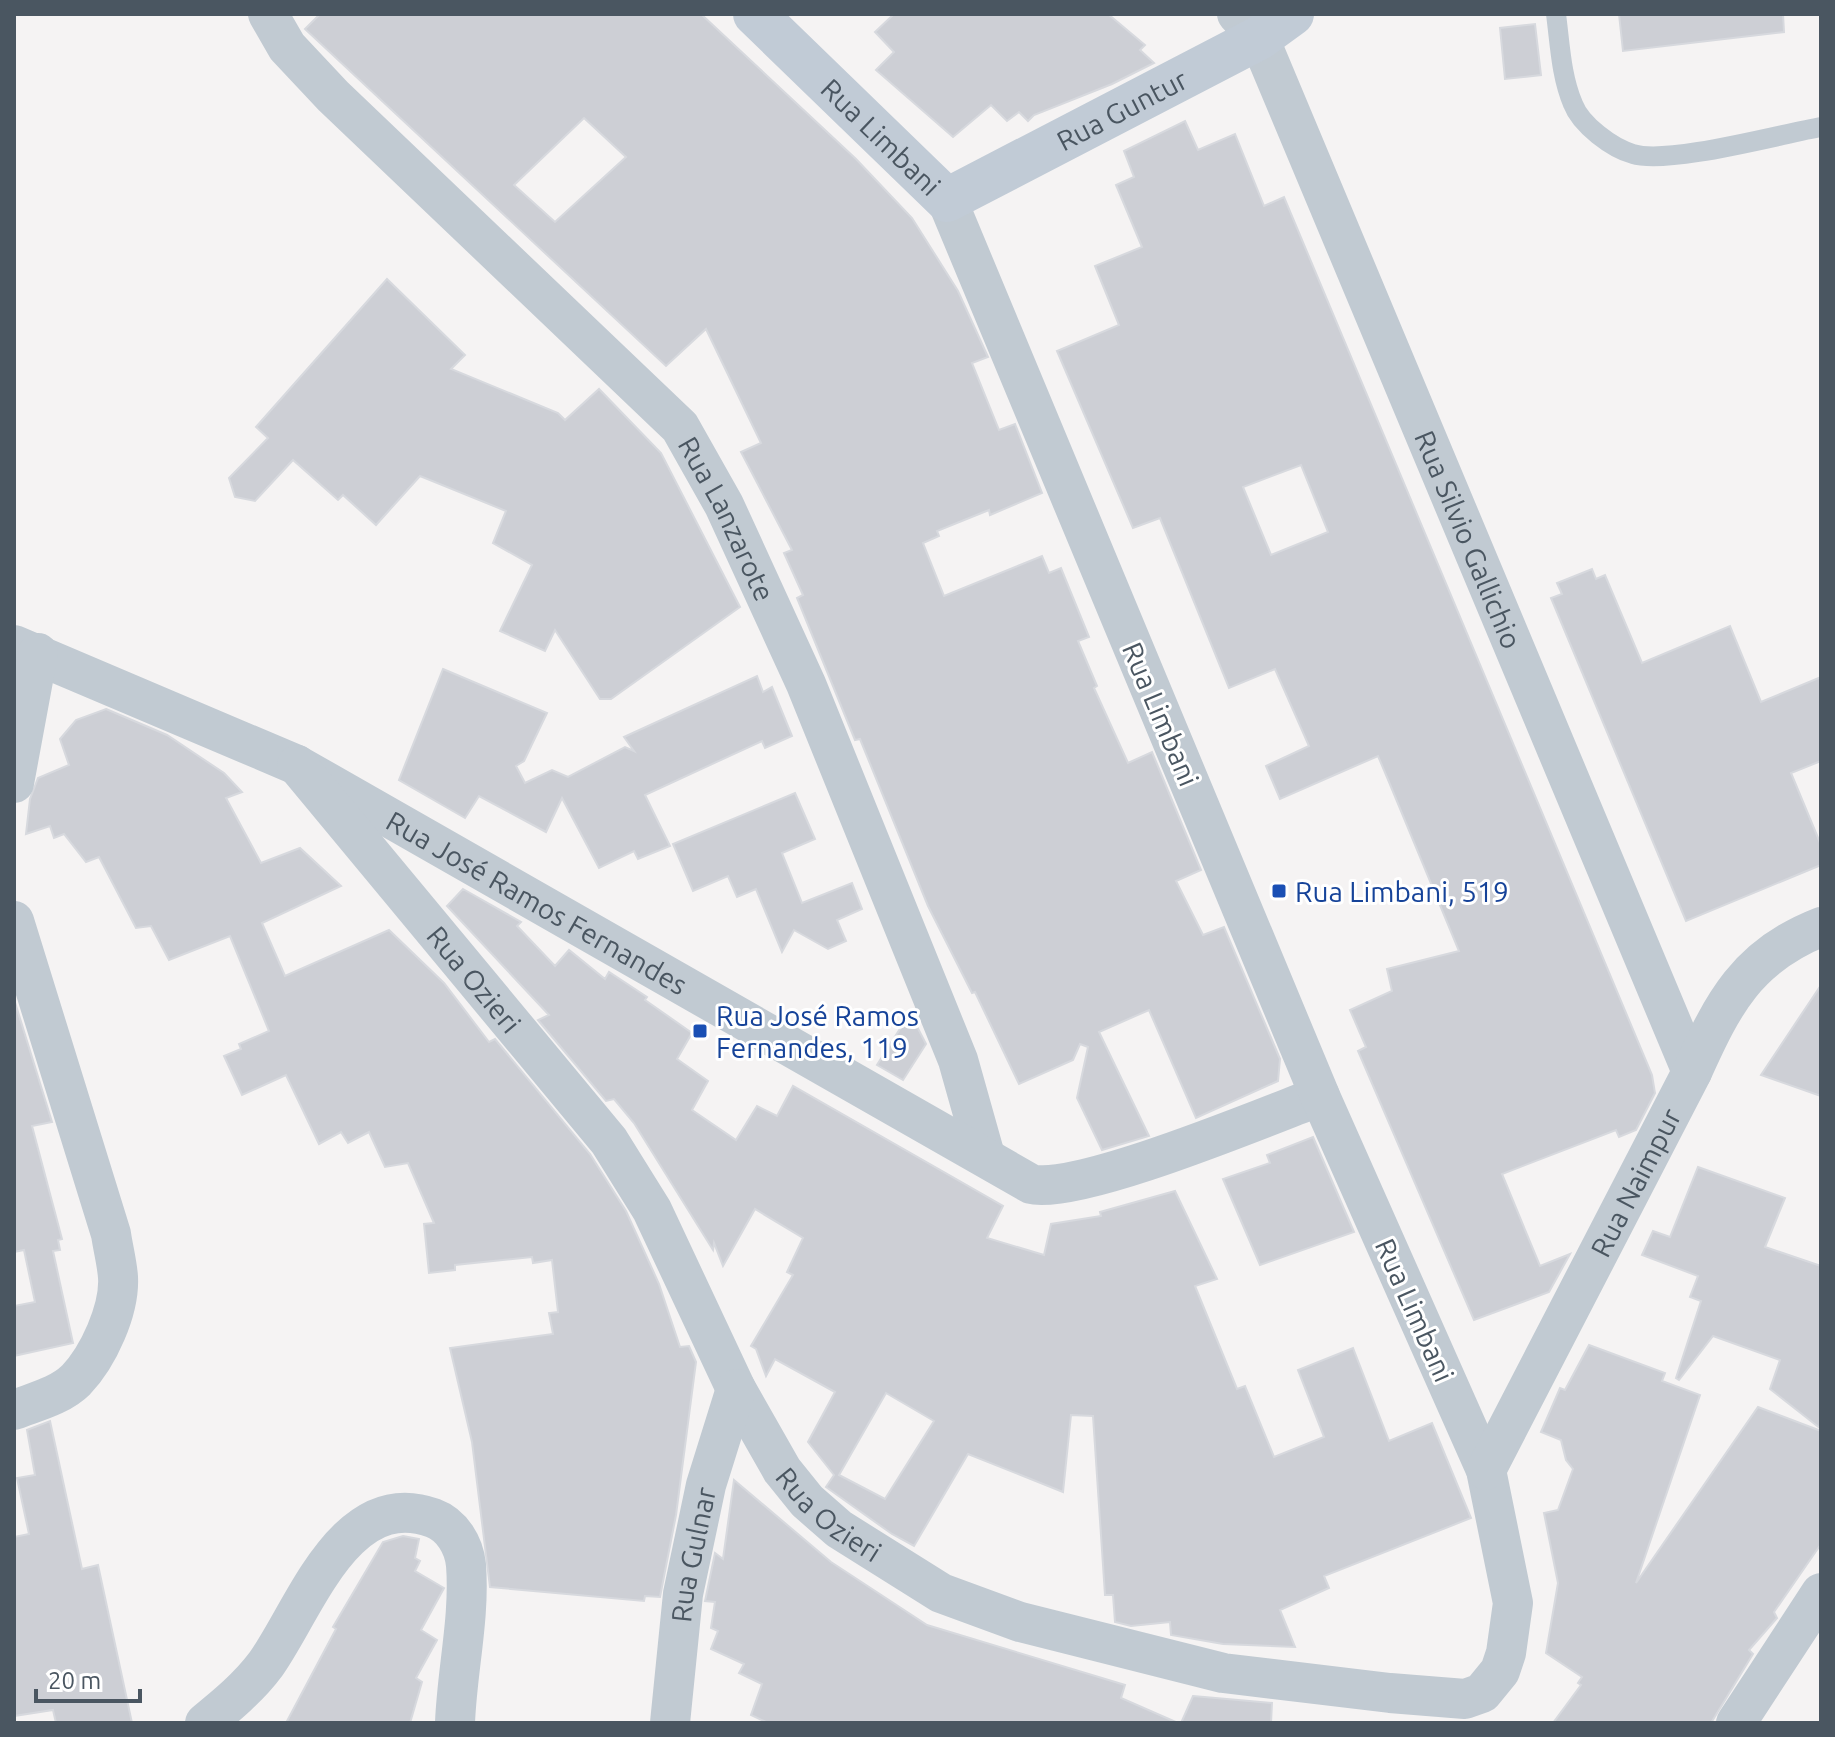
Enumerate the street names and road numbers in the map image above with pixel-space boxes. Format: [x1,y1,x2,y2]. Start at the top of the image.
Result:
street label: Rua Guntur [1051,63,1192,156]
street label: Rua Limbani [816,72,947,201]
street label: Rua Silvio Gallichio [1410,426,1528,653]
street label: Rua Lanzarote [673,431,781,605]
street label: Rua Limbani [1117,638,1205,790]
street label: Rua José Ramos Fernandes [382,804,693,1000]
street label: Rua Ozieri [422,920,528,1038]
street label: Rua Naimpur [1584,1103,1686,1262]
street label: Rua Limbani [1370,1234,1460,1386]
street label: Rua Ozieri [771,1461,887,1567]
street label: Rua Gulnar [665,1484,721,1624]

